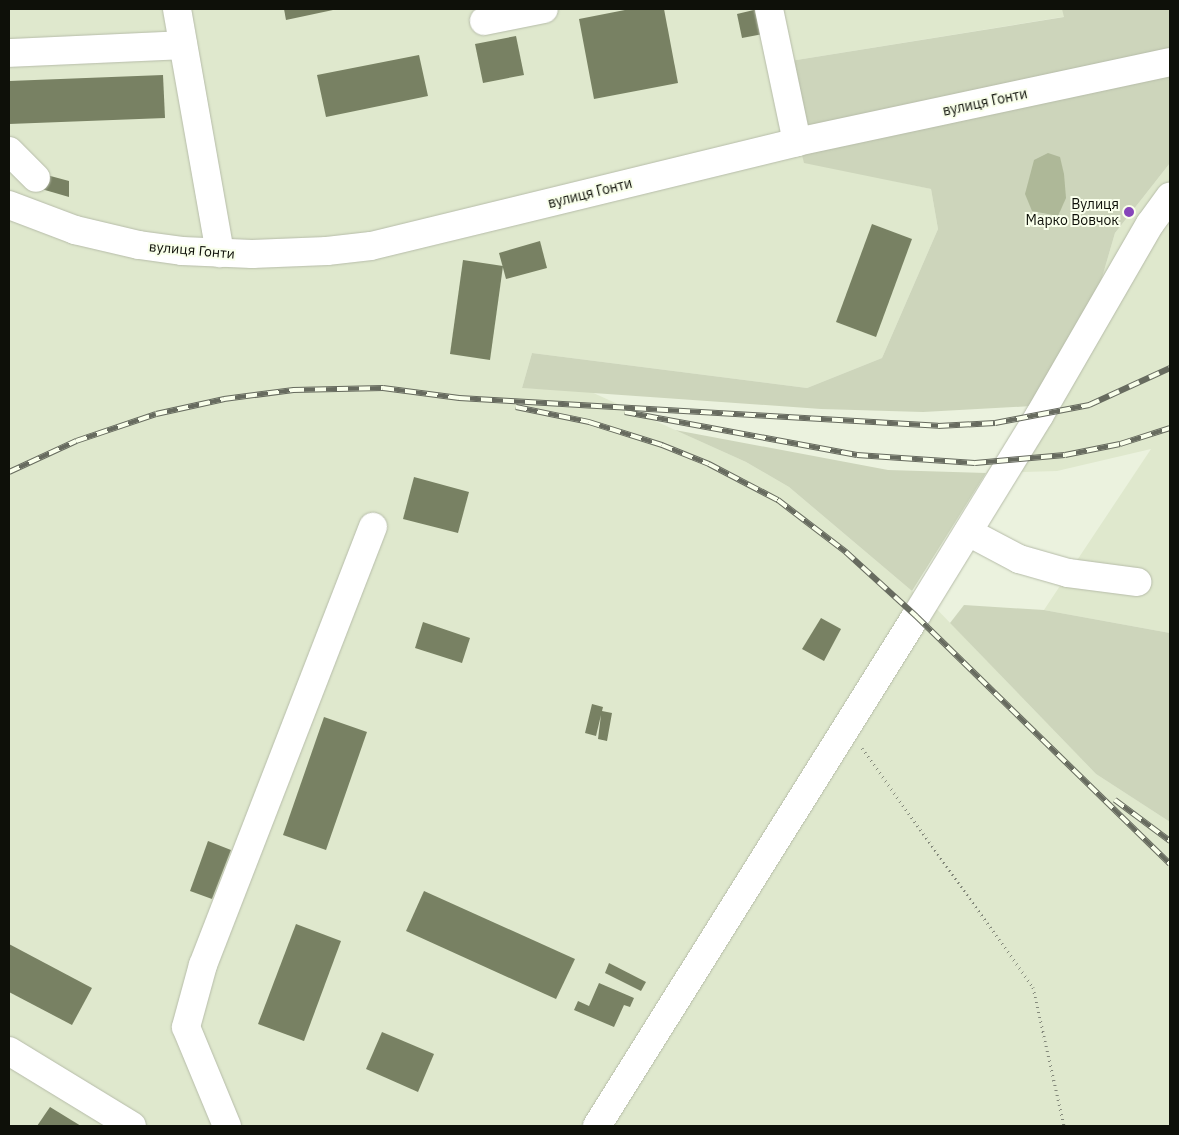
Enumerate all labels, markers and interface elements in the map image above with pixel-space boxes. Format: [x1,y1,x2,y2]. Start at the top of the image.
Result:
street label: вулиця Гонти [941,85,1029,119]
street label: вулиця Гонти [546,174,634,212]
place label: Вулиця Марко Вовчок [1026,196,1119,228]
marker: Вулиця Марко Вовчок [1123,206,1135,218]
street label: вулиця Гонти [148,238,236,262]

